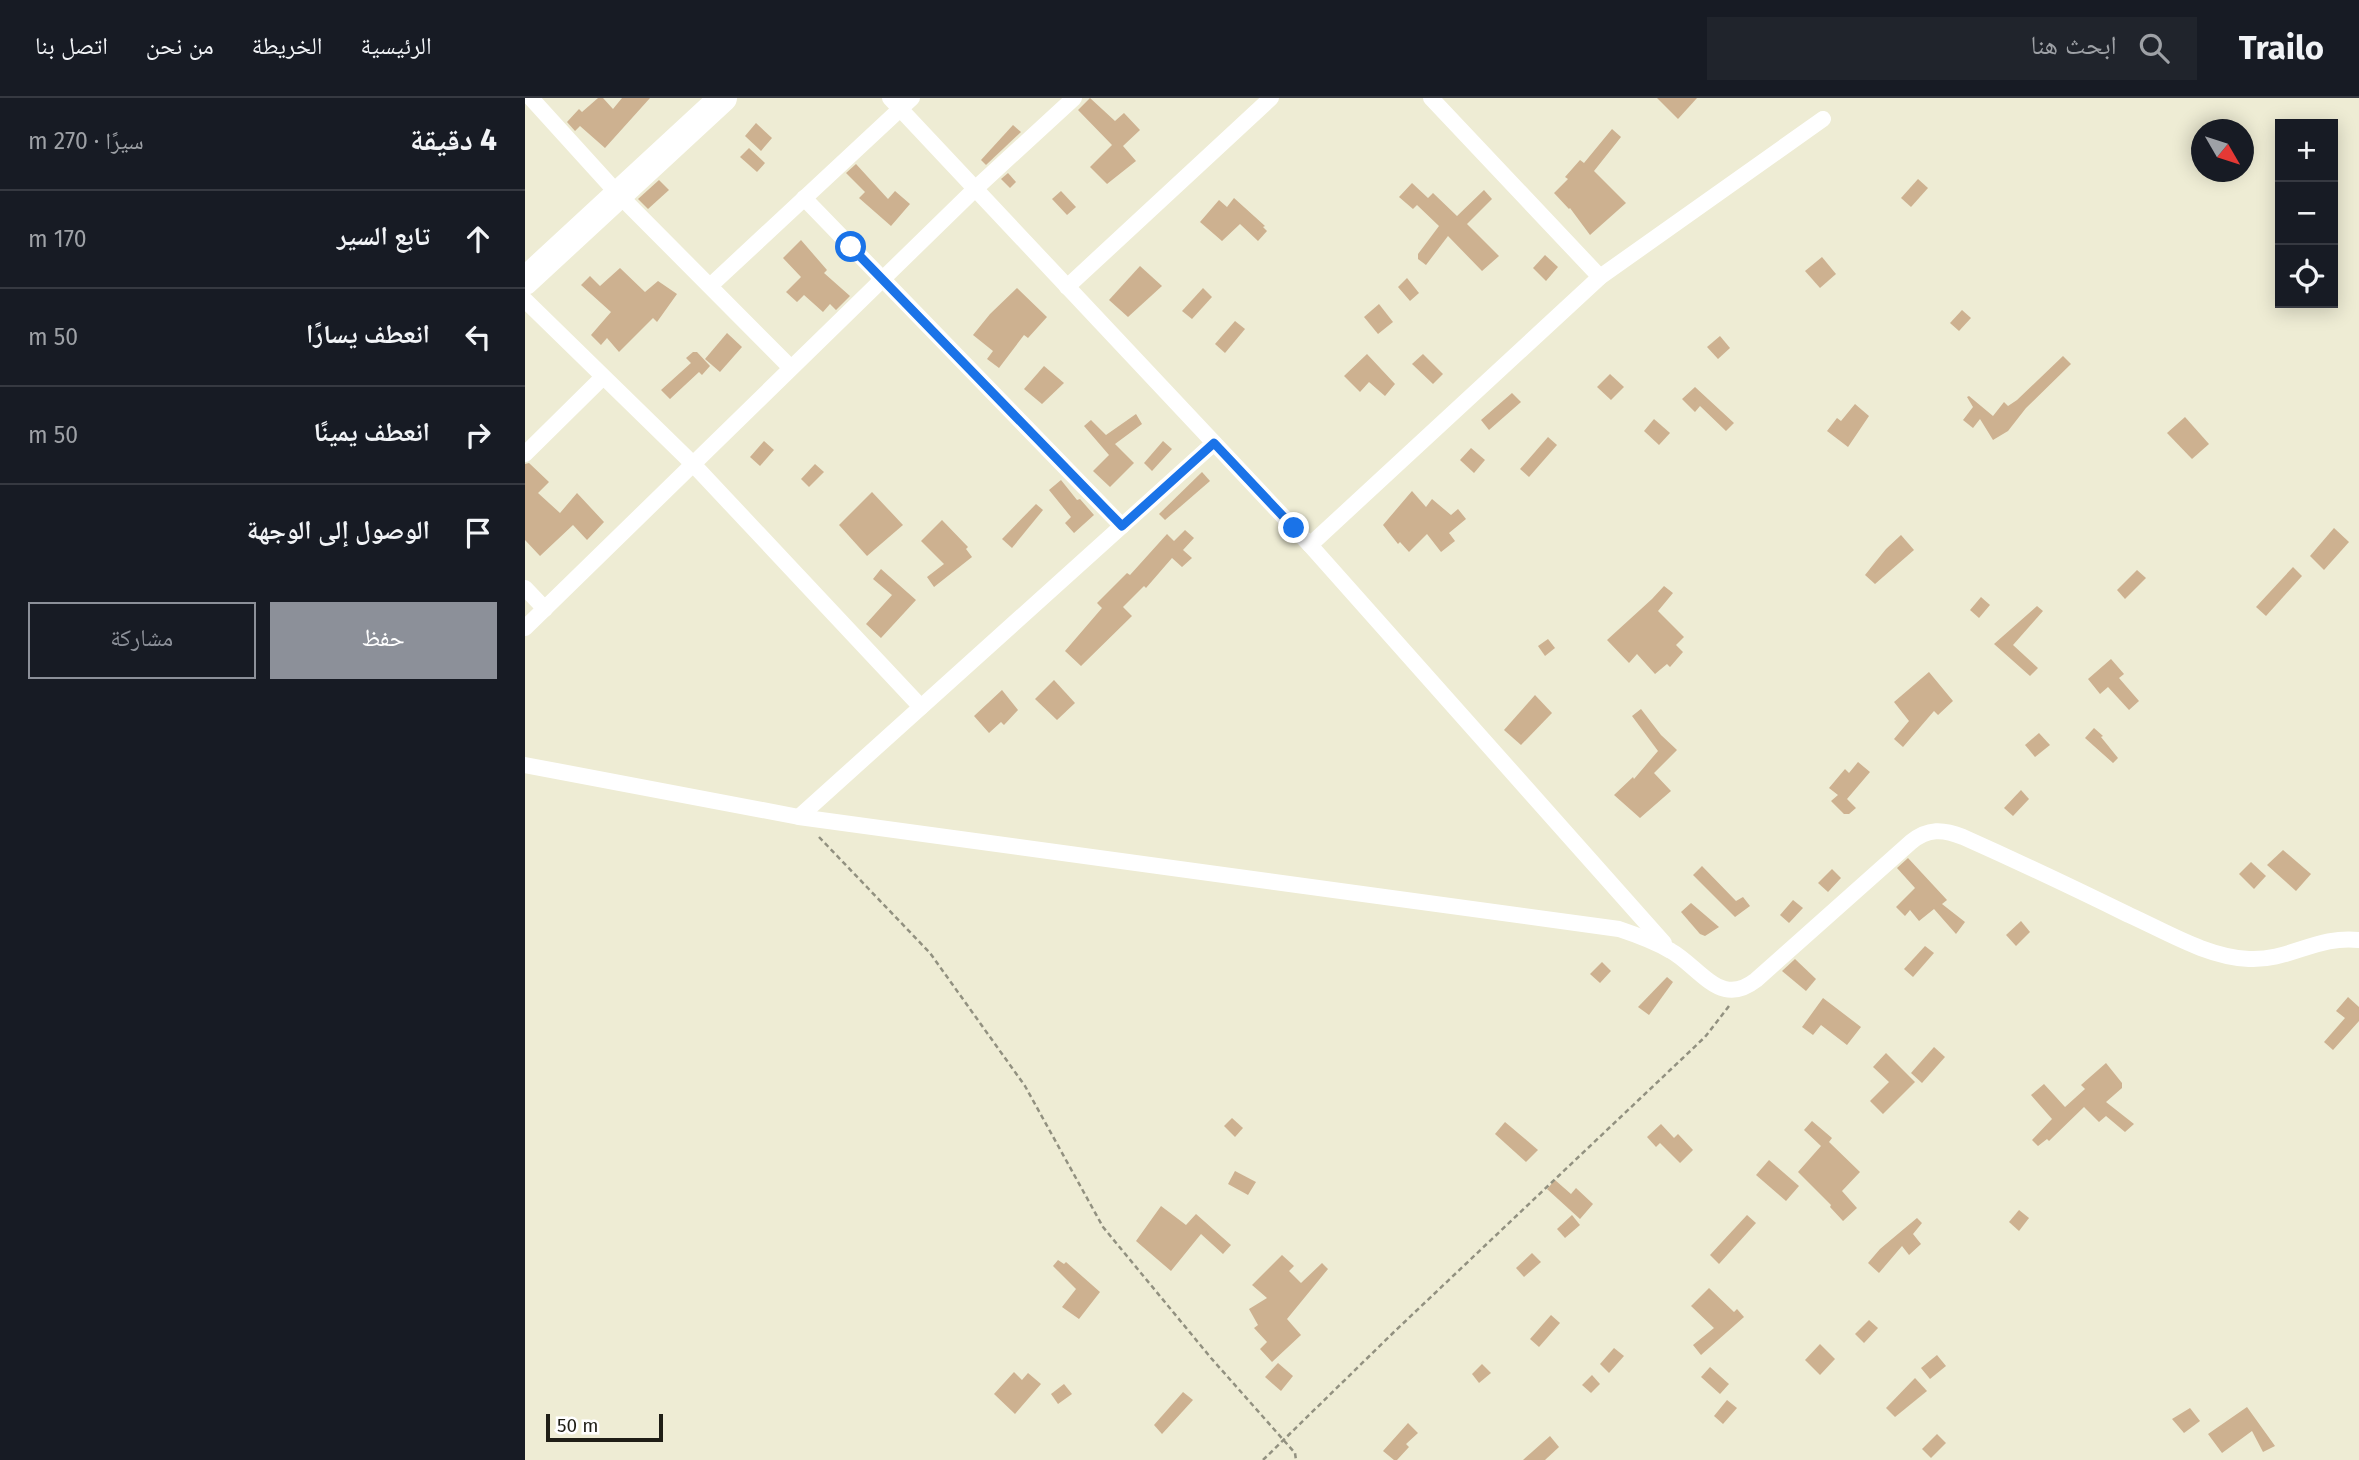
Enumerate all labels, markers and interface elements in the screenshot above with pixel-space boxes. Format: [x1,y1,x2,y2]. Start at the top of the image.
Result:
search box [1707,17,2197,80]
text: Trailo [2239,28,2324,68]
icon: search [2135,29,2173,67]
text: ابحث هنا [2031,30,2117,61]
text: اتصل بنا [35,32,108,60]
text: من نحن [146,32,214,60]
text: الخريطة [252,32,322,60]
text: الرئيسية [360,32,432,60]
north arrow [2191,119,2254,182]
map controls [2275,119,2338,308]
button: + [2275,119,2338,182]
text: 4 دقيقة [410,122,497,158]
text: سيرًا · 270 m [28,127,144,155]
button: − [2275,182,2338,245]
icon: ahead [459,220,497,258]
text: تابع السير [337,221,430,252]
text: 170 m [28,225,87,253]
route start [835,231,866,262]
button: locate [2275,245,2338,308]
icon: left [459,318,497,356]
text: انعطف يسارًا [306,319,430,350]
text: 50 m [28,323,78,351]
icon: right [459,416,497,454]
text: انعطف يمينًا [314,417,430,448]
text: 50 m [28,421,78,449]
route end [1278,512,1309,543]
icon: arrive [459,514,497,552]
text: الوصول إلى الوجهة [247,515,430,546]
button: مشاركة [28,602,256,679]
button: حفظ [270,602,497,679]
scale bar [546,1411,663,1443]
text: 50 m [557,1414,598,1437]

